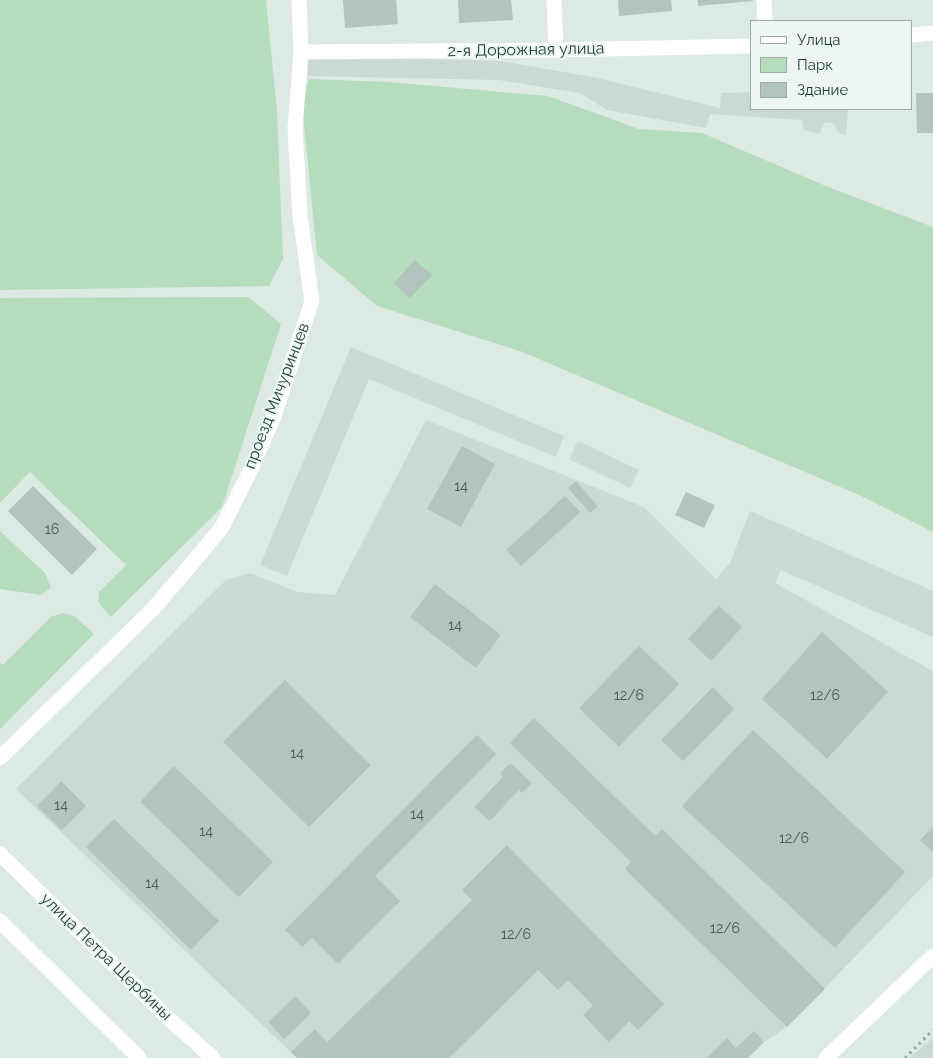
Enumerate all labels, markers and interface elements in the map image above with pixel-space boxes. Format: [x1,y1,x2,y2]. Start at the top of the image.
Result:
legend [750,20,913,110]
text: Улица [797,31,841,49]
street label: 2-я Дорожная улица [448,39,604,61]
text: Парк [797,56,833,74]
text: Здание [797,81,848,99]
street label: проезд Мичуринцев [240,320,314,472]
house number: 14 [454,479,468,495]
house number: 16 [45,522,59,538]
house number: 14 [448,618,462,634]
house number: 12/6 [614,688,644,704]
house number: 12/6 [810,688,840,704]
house number: 14 [290,746,304,762]
house number: 14 [54,798,68,814]
house number: 14 [410,807,424,823]
house number: 14 [199,824,213,840]
house number: 12/6 [779,831,809,847]
house number: 14 [145,876,159,892]
street label: улица Петра Щербины [36,889,176,1025]
house number: 12/6 [710,921,740,937]
house number: 12/6 [501,927,531,943]

